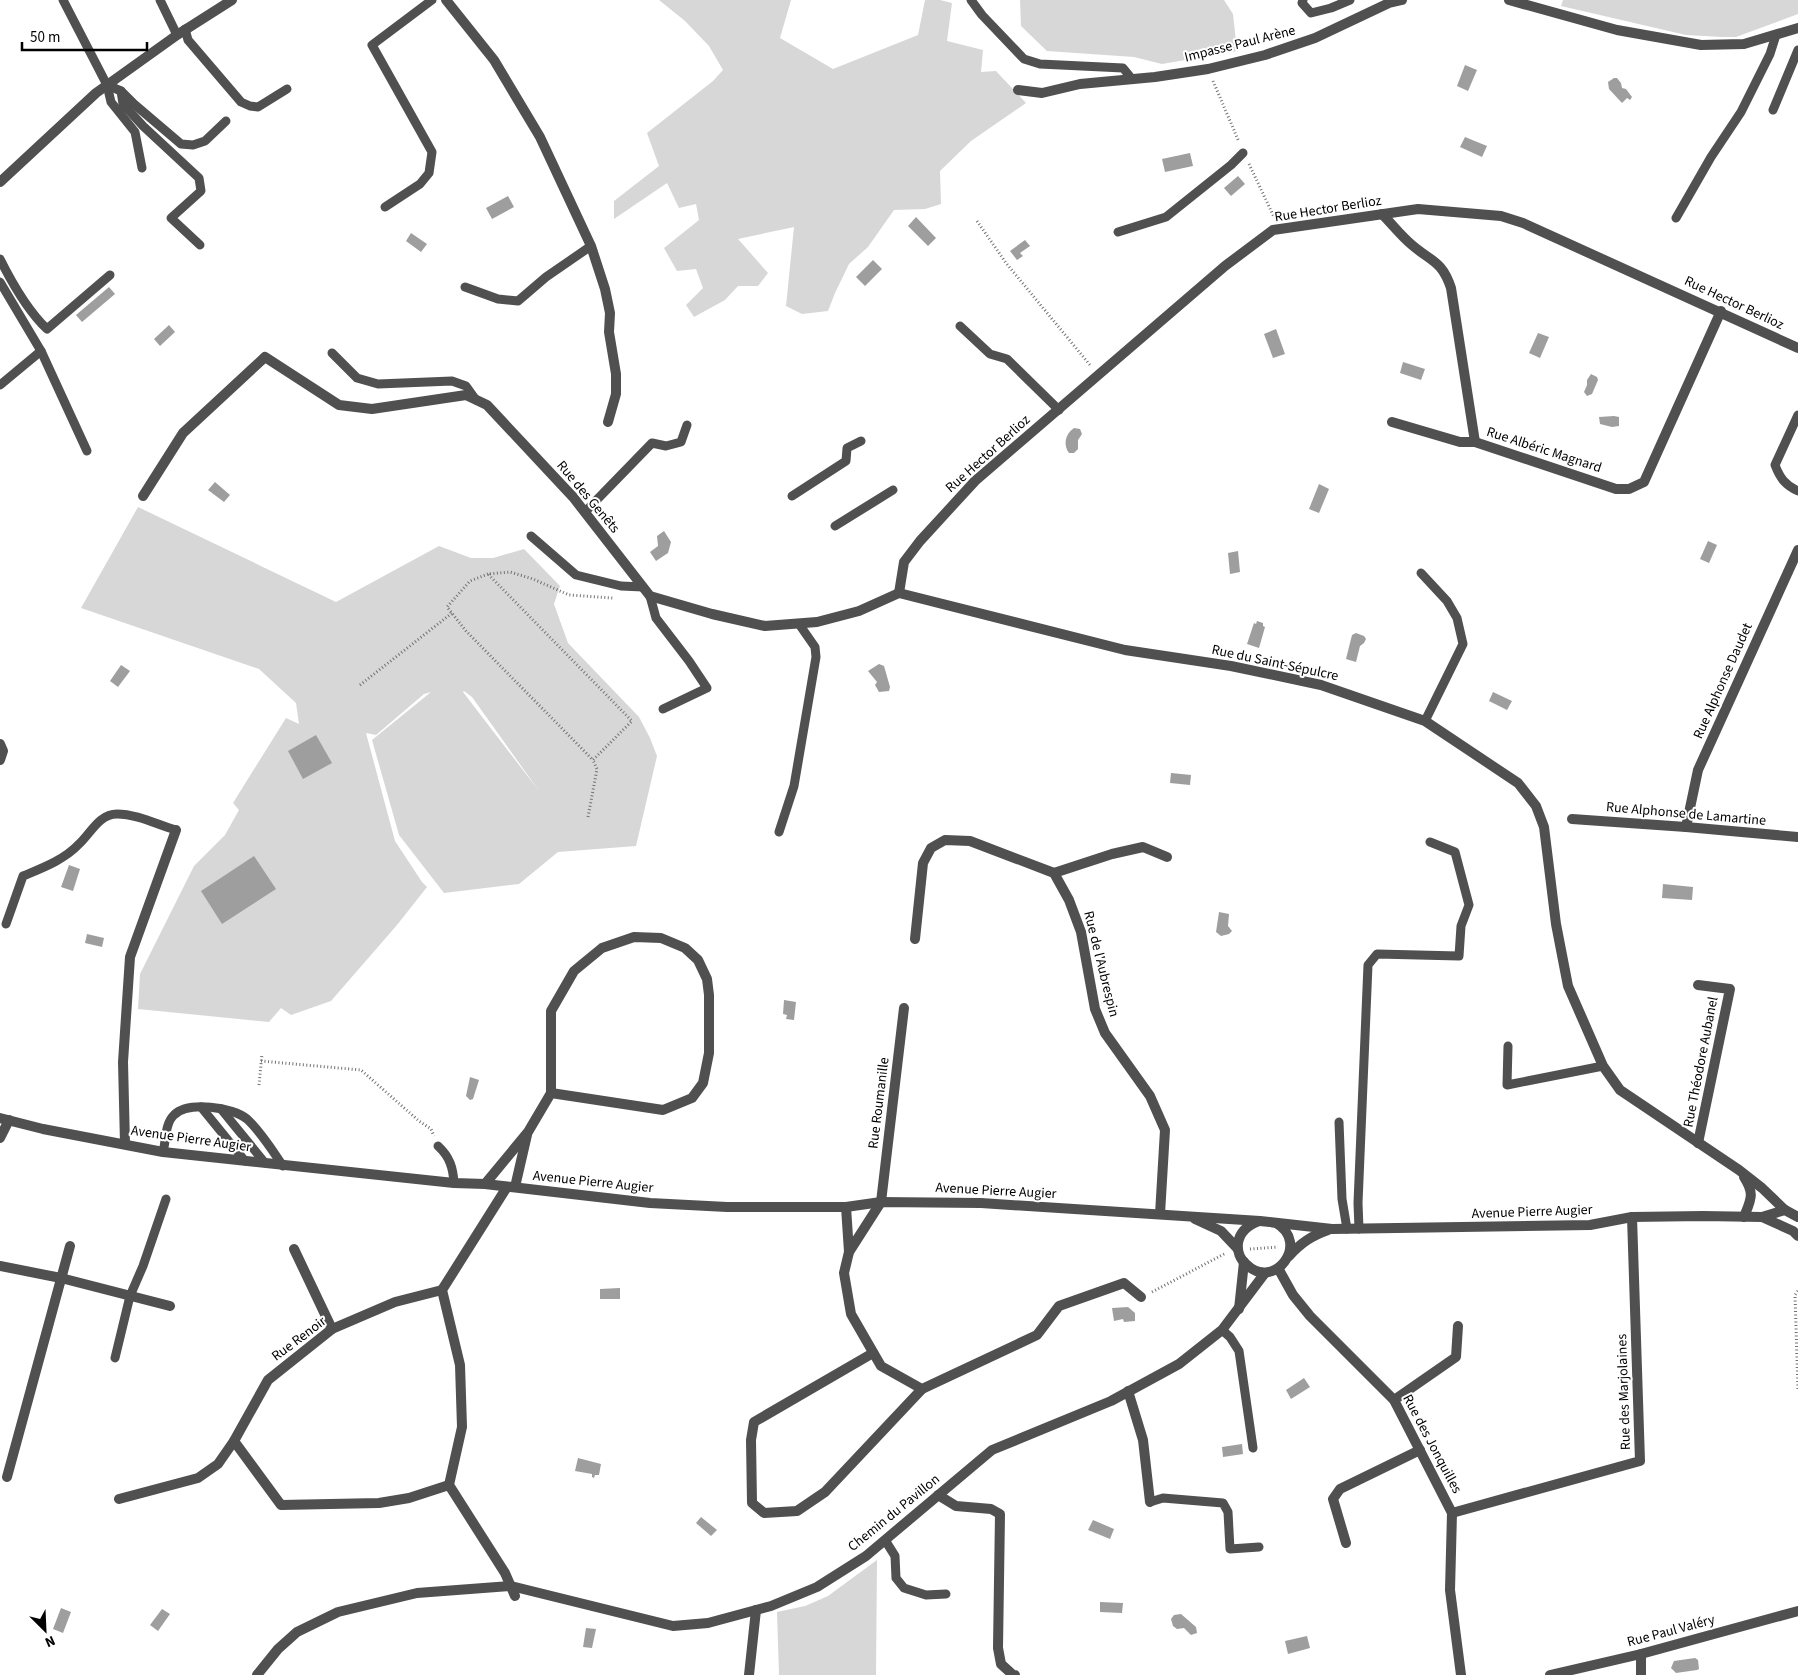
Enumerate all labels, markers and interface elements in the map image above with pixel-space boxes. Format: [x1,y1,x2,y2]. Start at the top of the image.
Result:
scale bar [22,20,148,52]
street label: Impasse Paul Arène [1182,21,1298,67]
text: 50 m [30,27,60,48]
street label: Rue Hector Berlioz [1273,191,1383,227]
street label: Rue Hector Berlioz [1681,271,1787,335]
street label: Rue Hector Berlioz [941,410,1035,498]
street label: Rue Albéric Magnard [1484,422,1604,478]
street label: Rue des Genêts [552,456,624,538]
street label: Rue Alphonse Daudet [1688,619,1758,742]
street label: Rue du Saint-Sépulcre [1210,640,1340,686]
street label: Rue Alphonse de Lamartine [1605,797,1767,831]
street label: Rue de l'Aubrespin [1078,909,1124,1019]
street label: Rue Théodore Aubanel [1679,995,1724,1129]
street label: Rue Roumanille [863,1056,895,1150]
street label: Avenue Pierre Augier [130,1121,252,1157]
street label: Avenue Pierre Augier [532,1166,654,1198]
street label: Avenue Pierre Augier [935,1178,1057,1204]
street label: Avenue Pierre Augier [1471,1200,1593,1224]
street label: Rue Renoir [268,1312,331,1366]
street label: Rue des Marjolaines [1612,1333,1636,1451]
street label: Rue des Jonquilles [1397,1391,1467,1497]
street label: Chemin du Pavillon [844,1470,944,1556]
north arrow [20,1605,70,1655]
street label: Rue Paul Valéry [1625,1610,1717,1652]
text: N [42,1630,58,1652]

